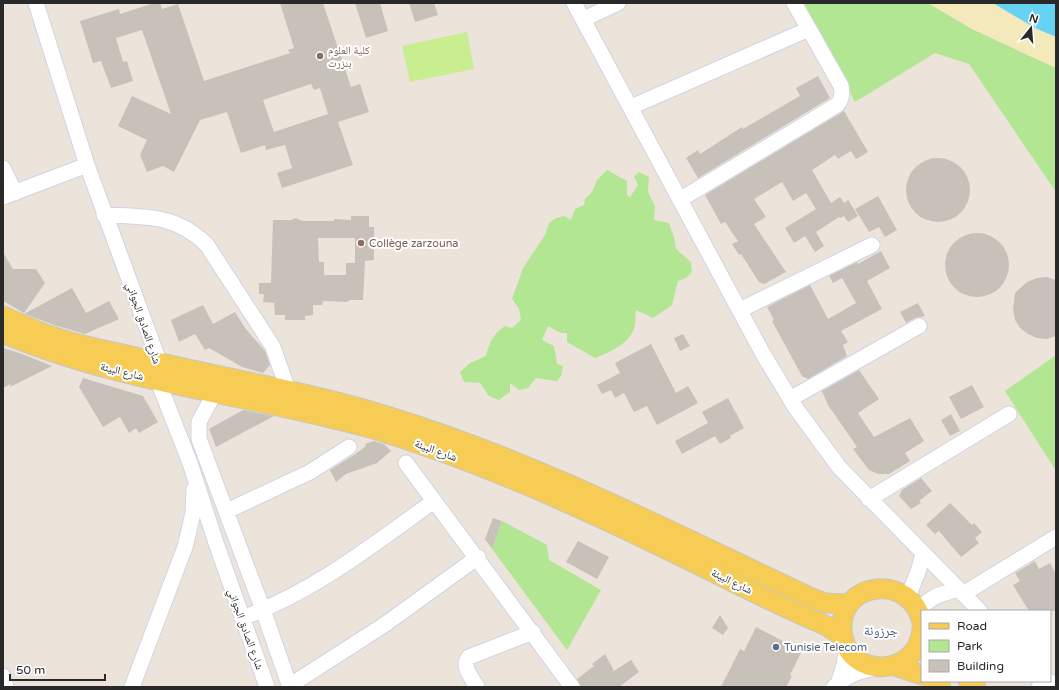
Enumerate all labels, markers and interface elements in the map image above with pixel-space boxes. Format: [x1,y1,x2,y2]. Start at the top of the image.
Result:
north arrow [1011,8,1051,48]
text: N [1028,11,1040,26]
place label: كلية العلوم بنزرت [328,44,370,70]
marker: كلية العلوم بنزرت [315,51,325,61]
place label: Collège zarzouna [369,237,459,250]
marker: Collège zarzouna [356,238,366,248]
street label: شارع الصادق الجواني [122,281,164,366]
street label: شارع البيئة [99,360,145,383]
street label: شارع البيئة [413,437,459,464]
street label: شارع البيئة [709,566,754,597]
street label: شارع الصادق الجواني [223,587,266,672]
legend [921,610,1051,682]
text: Road [957,619,987,633]
district label: جرزونة [864,623,898,639]
text: Park [957,639,983,653]
place label: Tunisie Telecom [784,641,867,654]
marker: Tunisie Telecom [771,642,781,652]
scale bar [10,656,105,682]
text: Building [957,659,1004,673]
text: 50 m [16,663,45,677]

